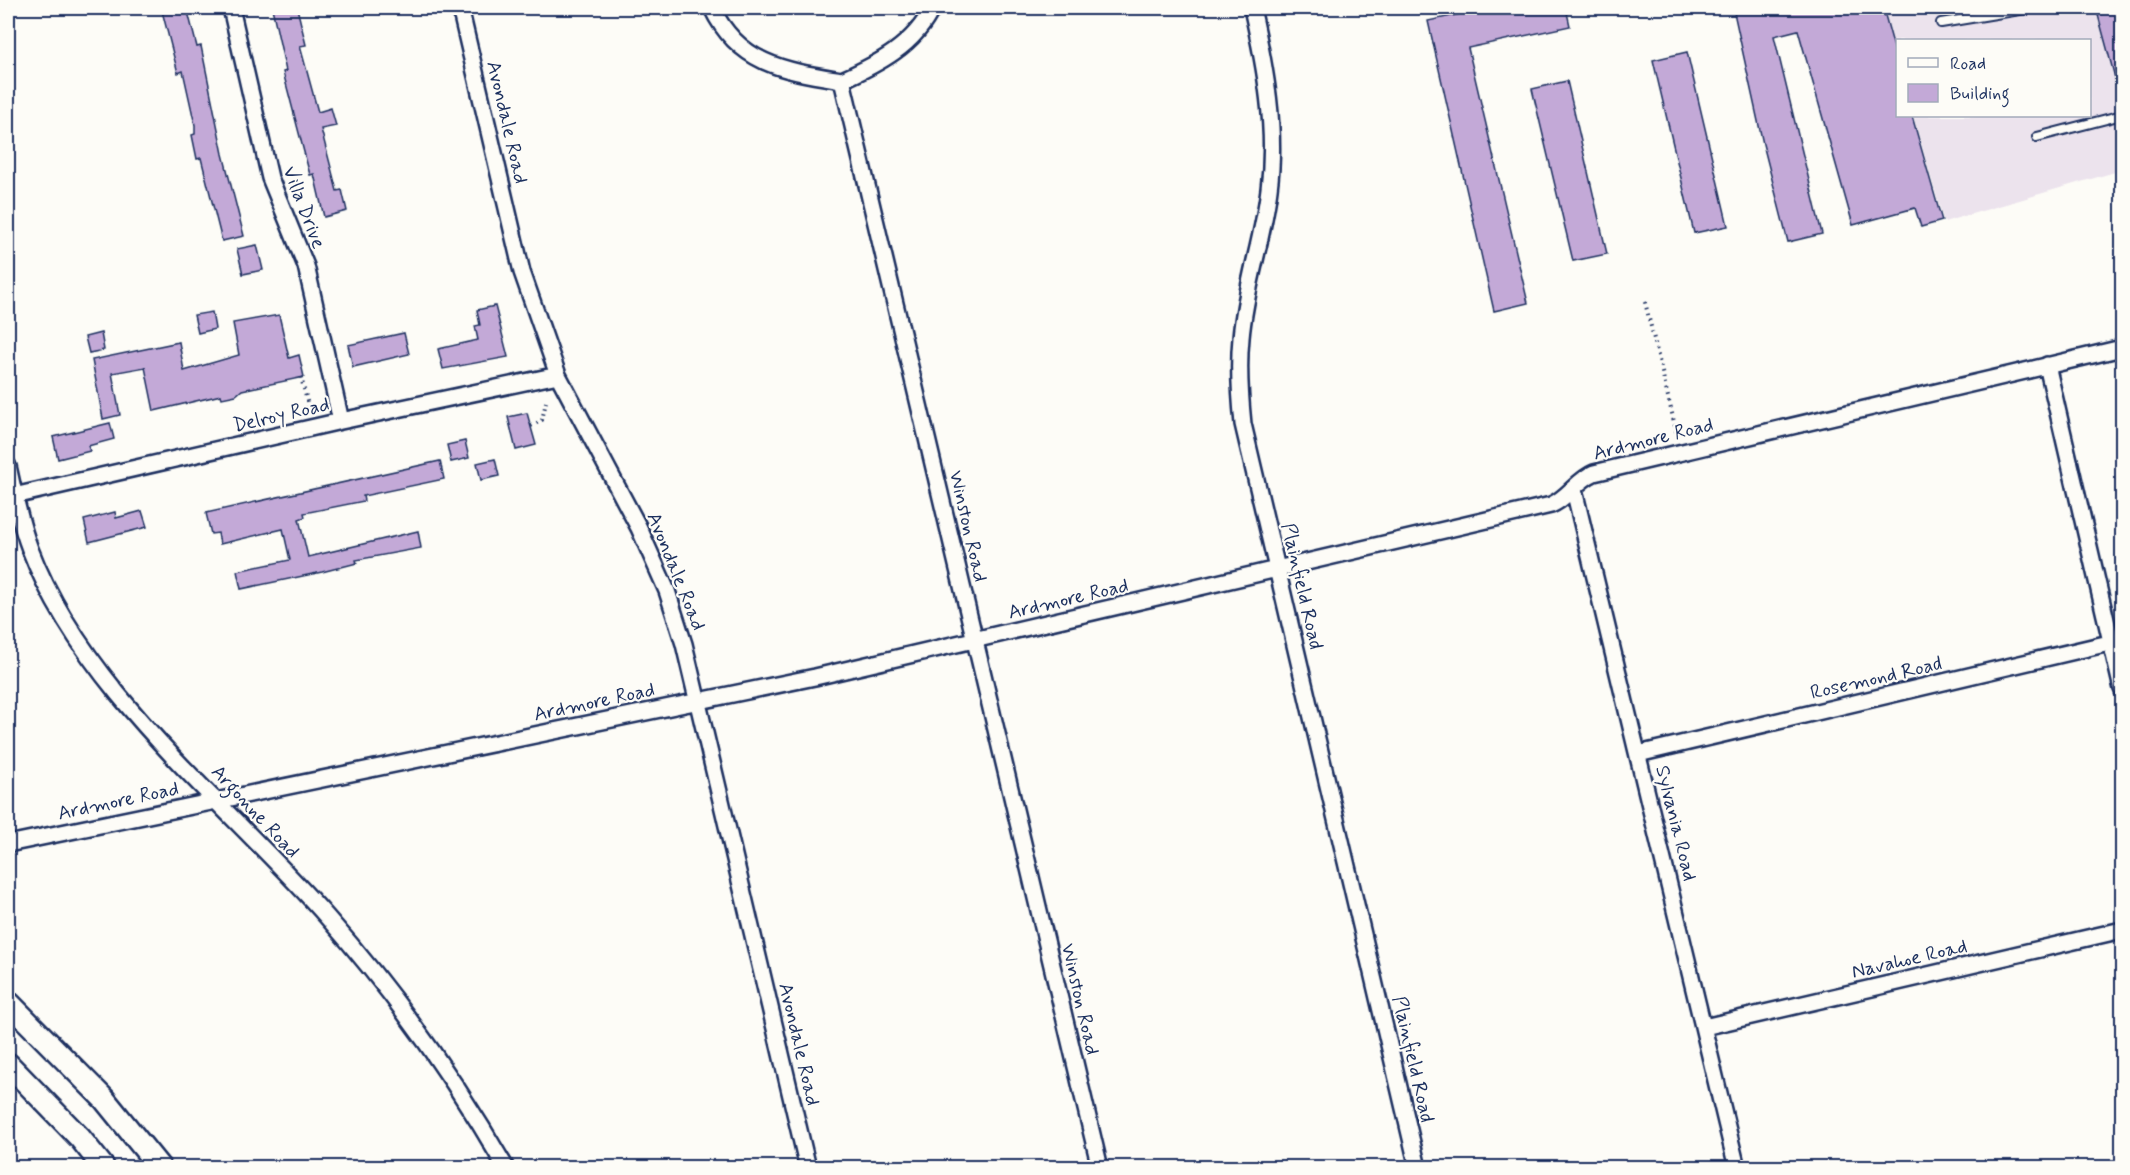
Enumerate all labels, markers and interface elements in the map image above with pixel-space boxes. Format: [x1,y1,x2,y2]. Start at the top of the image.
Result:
legend [1896,39,2091,117]
text: Road [1950,52,1986,76]
street label: Avondale Road [479,58,534,186]
text: Building [1950,82,2010,108]
street label: Villa Drive [276,162,332,253]
street label: Delroy Road [230,391,332,440]
street label: Ardmore Road [1590,411,1716,467]
street label: Winston Road [942,468,993,585]
street label: Avondale Road [640,508,712,635]
street label: Plainfield Road [1274,521,1329,652]
street label: Ardmore Road [1005,572,1131,626]
street label: Rosemond Road [1808,650,1945,707]
street label: Ardmore Road [531,676,657,728]
street label: Argonne Road [203,759,305,866]
street label: Sylvania Road [1648,763,1703,884]
street label: Ardmore Road [55,775,181,827]
street label: Navahoe Road [1849,933,1970,986]
street label: Winston Road [1054,941,1105,1058]
street label: Avondale Road [771,980,826,1108]
street label: Plainfield Road [1385,994,1440,1125]

